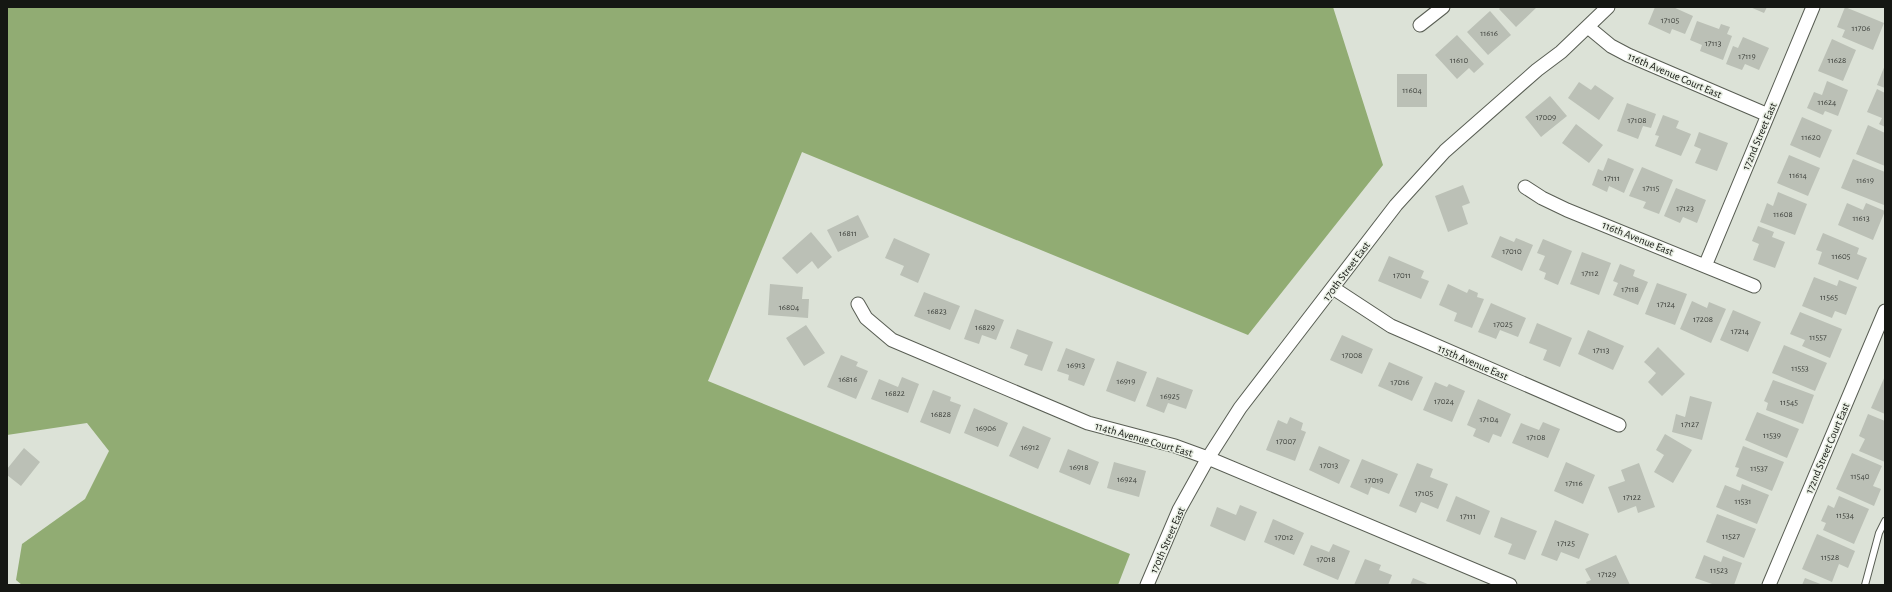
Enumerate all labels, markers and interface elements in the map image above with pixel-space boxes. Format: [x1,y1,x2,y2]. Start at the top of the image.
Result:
house number: 17105 [1661,16,1679,25]
house number: 11706 [1852,24,1870,33]
house number: 11616 [1480,29,1498,38]
house number: 17113 [1705,39,1722,48]
street label: 116th Avenue Court East [1626,51,1724,100]
house number: 17119 [1738,52,1756,61]
house number: 11610 [1450,56,1468,65]
house number: 11628 [1828,56,1846,65]
house number: 11604 [1402,86,1422,95]
house number: 11624 [1818,98,1837,107]
street label: 172nd Street East [1740,100,1779,171]
house number: 17009 [1536,113,1556,122]
house number: 17108 [1628,116,1646,125]
house number: 11620 [1801,133,1821,142]
house number: 11614 [1789,171,1808,180]
house number: 17111 [1604,174,1620,183]
house number: 11619 [1856,176,1874,185]
house number: 17115 [1643,184,1660,193]
house number: 17123 [1676,204,1694,213]
house number: 11608 [1773,210,1793,219]
house number: 11613 [1852,214,1870,223]
street label: 116th Avenue East [1601,219,1675,258]
house number: 16811 [839,229,857,238]
street label: 170th Street East [1321,239,1372,303]
house number: 17010 [1502,247,1522,256]
house number: 11605 [1832,252,1851,261]
house number: 17112 [1581,269,1599,278]
house number: 17011 [1393,271,1411,280]
house number: 17118 [1621,285,1639,294]
house number: 11565 [1820,293,1838,302]
house number: 17124 [1657,300,1676,309]
house number: 16804 [779,303,800,312]
house number: 16823 [927,307,947,316]
house number: 17208 [1693,315,1713,324]
house number: 17025 [1493,320,1513,329]
house number: 16829 [975,323,995,332]
house number: 17214 [1731,327,1750,336]
house number: 11557 [1809,333,1827,342]
street label: 115th Avenue East [1436,343,1510,382]
house number: 17113 [1593,346,1610,355]
house number: 17008 [1342,351,1362,360]
house number: 16913 [1067,361,1085,370]
house number: 11553 [1791,364,1809,373]
house number: 16816 [839,375,857,384]
house number: 16919 [1117,377,1135,386]
house number: 17016 [1391,378,1409,387]
house number: 16822 [885,389,905,398]
house number: 16925 [1160,392,1180,401]
house number: 17024 [1434,397,1455,406]
house number: 11545 [1780,398,1798,407]
street label: 172nd Street Court East [1803,401,1852,495]
house number: 16828 [931,410,951,419]
house number: 17104 [1479,415,1499,424]
street label: 114th Avenue Court East [1094,420,1194,459]
house number: 17127 [1681,420,1699,429]
house number: 16906 [976,424,996,433]
house number: 11539 [1763,431,1781,440]
house number: 17108 [1527,433,1545,442]
house number: 17007 [1276,437,1296,446]
house number: 16912 [1021,443,1039,452]
house number: 17013 [1320,461,1338,470]
house number: 16918 [1070,463,1088,472]
house number: 11537 [1750,464,1768,473]
house number: 11540 [1850,472,1870,481]
house number: 16924 [1117,475,1138,484]
house number: 17019 [1365,476,1383,485]
house number: 17116 [1565,479,1583,488]
house number: 17105 [1415,489,1433,498]
house number: 17122 [1623,493,1641,502]
house number: 11531 [1735,497,1751,506]
street label: 170th Street East [1148,505,1187,575]
house number: 11534 [1836,511,1855,520]
house number: 17111 [1460,512,1476,521]
house number: 11527 [1722,532,1740,541]
house number: 17012 [1275,533,1293,542]
house number: 17125 [1557,539,1575,548]
house number: 11528 [1821,553,1839,562]
house number: 17018 [1317,555,1335,564]
house number: 11523 [1710,566,1728,575]
house number: 17129 [1598,570,1616,579]

